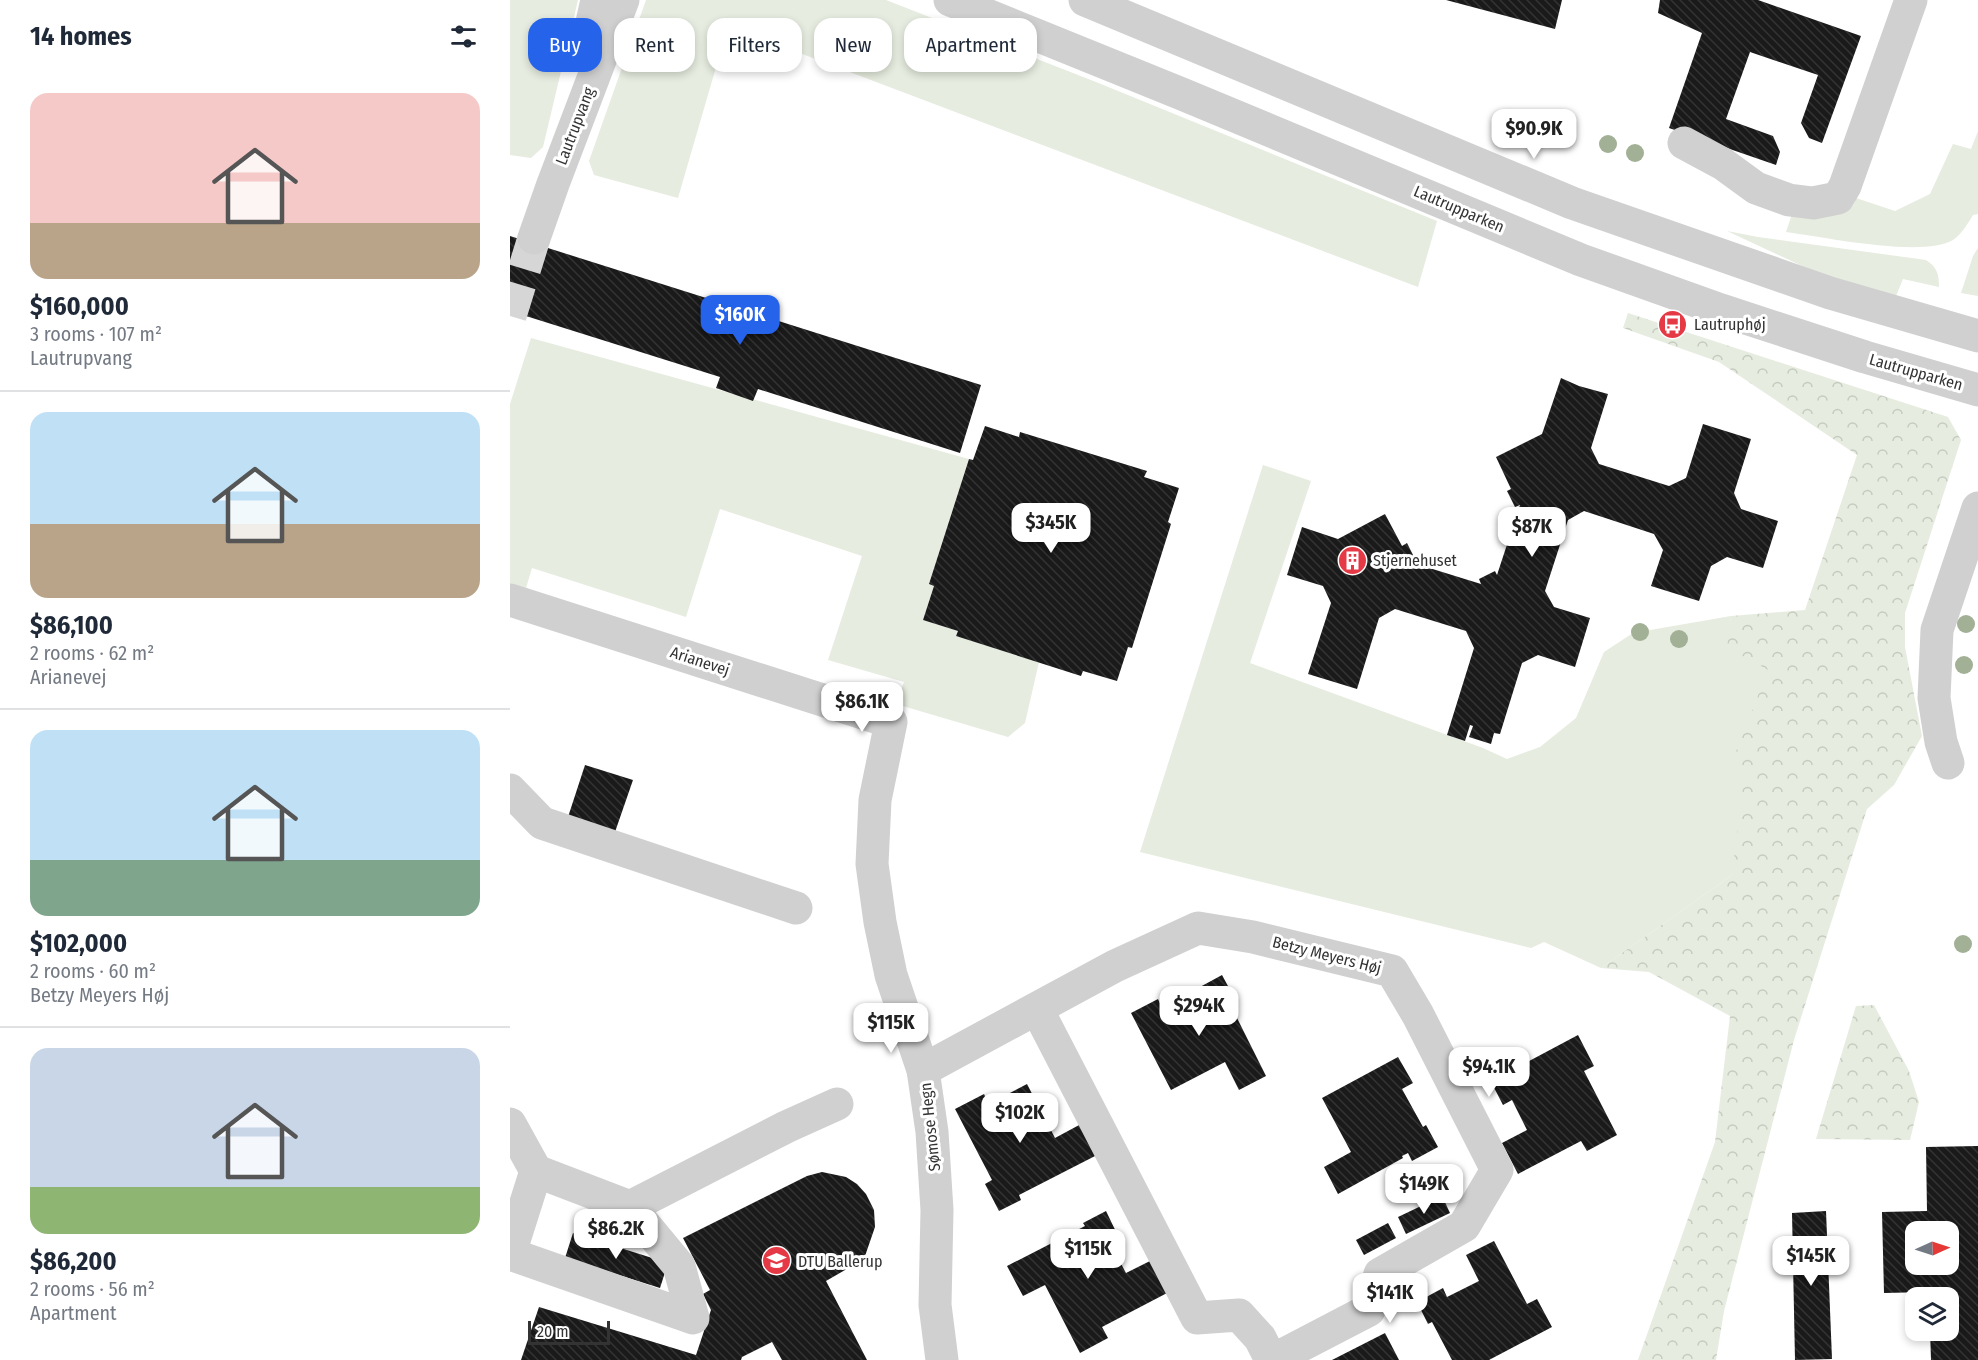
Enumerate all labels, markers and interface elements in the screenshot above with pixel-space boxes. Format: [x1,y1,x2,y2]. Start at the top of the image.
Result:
chip: Buy [528,18,602,72]
chip: Rent [614,18,695,72]
chip: Filters [707,18,802,72]
chip: New [814,18,892,72]
chip: Apartment [904,18,1037,72]
icon: filters [447,20,480,53]
text: 14 homes [30,21,132,52]
street label: Lautrupvang [552,84,599,167]
pin: $90.9K [1485,109,1583,160]
text: $90.9K [1506,116,1563,140]
icon: home [201,132,309,240]
street label: Lautrupparken [1411,181,1507,237]
text: $160,000 [30,291,129,322]
pin: $160K [698,295,782,346]
text: $160K [715,302,765,326]
bus stop icon: Lautruphøj [1657,308,1689,340]
place label: Lautruphøj [1694,315,1766,334]
text: 3 rooms · 107 m² [30,322,162,346]
text: Lautrupvang [30,346,132,370]
street label: Lautrupparken [1867,350,1965,394]
icon: home [201,451,309,559]
pin: $345K [1009,503,1093,554]
pin: $87K [1496,507,1568,558]
text: $345K [1026,510,1076,534]
text: $87K [1512,514,1552,538]
building icon: Stjernehuset [1336,544,1368,576]
place label: Stjernehuset [1373,551,1458,570]
text: $86,100 [30,610,113,641]
text: 2 rooms · 62 m² [30,641,154,665]
street label: Arianevej [668,643,732,679]
text: Arianevej [30,665,106,689]
pin: $86.1K [813,682,911,733]
text: $86.1K [835,689,889,713]
icon: home [201,769,309,877]
text: $102,000 [30,928,127,959]
street label: Betzy Meyers Høj [1271,932,1383,978]
text: 2 rooms · 60 m² [30,959,156,983]
text: Betzy Meyers Høj [30,983,169,1007]
pin: $294K [1157,986,1241,1037]
text: $294K [1174,993,1225,1017]
pin: $115K [849,1003,933,1054]
text: $115K [867,1010,915,1034]
pin: $94.1K [1440,1047,1538,1098]
text: $94.1K [1463,1054,1515,1078]
street label: Sømose Hegn [916,1082,944,1172]
icon: home [201,1087,309,1195]
pin: $102K [978,1093,1062,1144]
text: $102K [995,1100,1045,1124]
pin: $149K [1382,1164,1466,1215]
text: $149K [1399,1171,1449,1195]
pin: $86.2K [567,1209,665,1260]
text: $86.2K [588,1216,644,1240]
north arrow [1905,1221,1959,1275]
map controls [1905,1221,1959,1341]
pin: $115K [1046,1229,1130,1280]
text: $115K [1064,1236,1112,1260]
pin: $145K [1769,1236,1853,1287]
text: $145K [1786,1243,1836,1267]
school or university icon: DTU Ballerup [761,1245,793,1277]
text: $86,200 [30,1246,117,1277]
place label: DTU Ballerup [798,1252,882,1271]
pin: $141K [1348,1273,1432,1324]
text: 2 rooms · 56 m² [30,1277,155,1301]
text: $141K [1367,1280,1413,1304]
button: layers [1905,1287,1959,1341]
text: Apartment [30,1301,117,1325]
scale bar [528,1318,610,1346]
text: 20 m [537,1322,568,1341]

